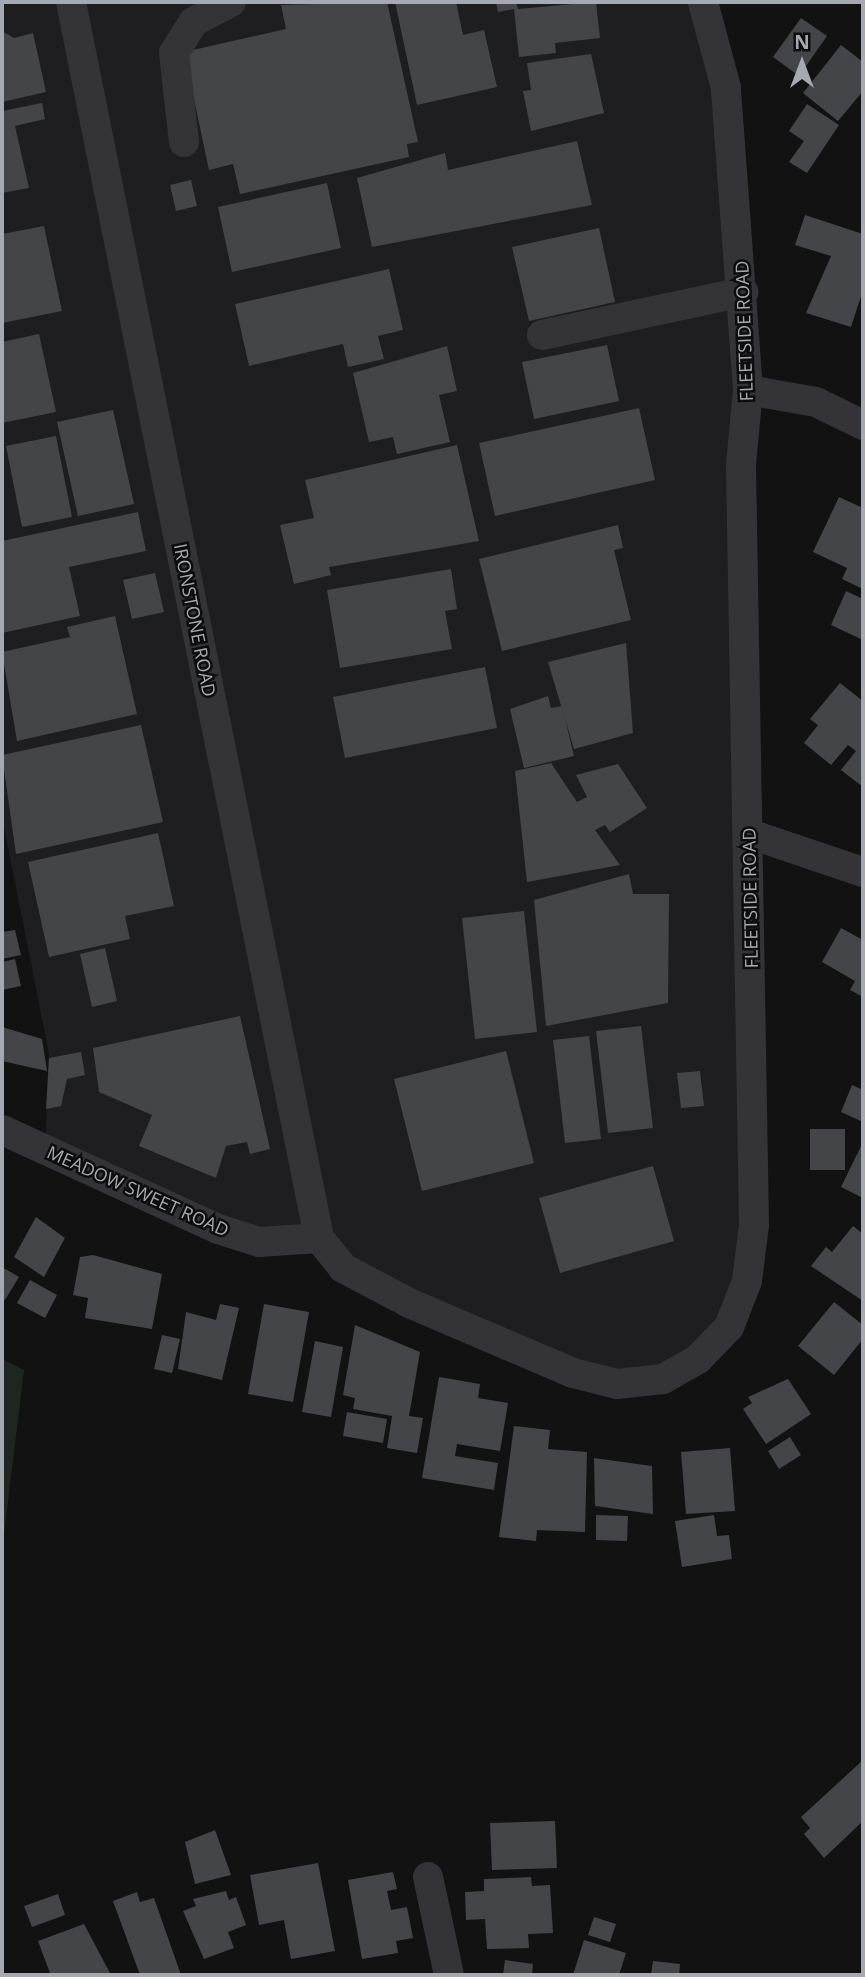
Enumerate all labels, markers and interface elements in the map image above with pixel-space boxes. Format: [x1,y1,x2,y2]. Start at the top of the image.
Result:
north arrow [767,28,837,98]
text: N [794,29,810,55]
street label: FLEETSIDE ROAD [731,260,757,402]
street label: IRONSTONE ROAD [170,542,220,698]
street label: FLEETSIDE ROAD [738,827,762,969]
street label: MEADOW SWEET ROAD [44,1141,232,1241]

